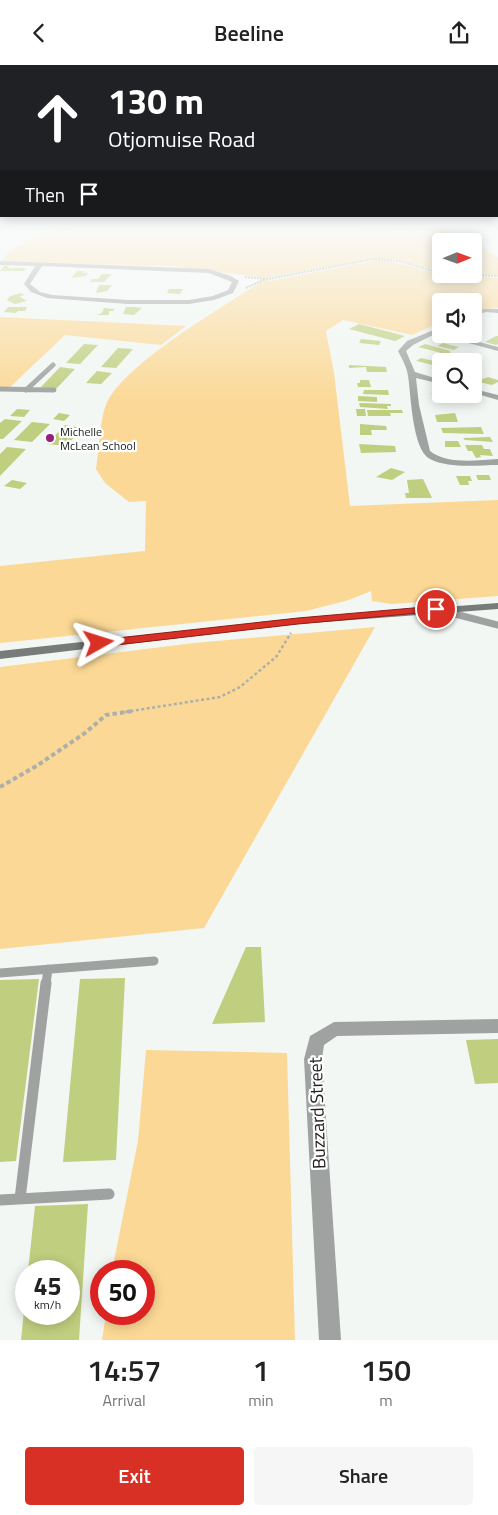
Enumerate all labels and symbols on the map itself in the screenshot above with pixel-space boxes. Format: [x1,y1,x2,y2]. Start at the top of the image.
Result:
north arrow [432,233,482,283]
place label: Michelle McLean School [60,422,136,455]
marker: Michelle McLean School [44,432,56,444]
pin [415,588,457,630]
position arrow [72,616,124,668]
street label: Buzzard Street [302,1056,332,1169]
speed limit sign: 50 [90,1260,155,1325]

